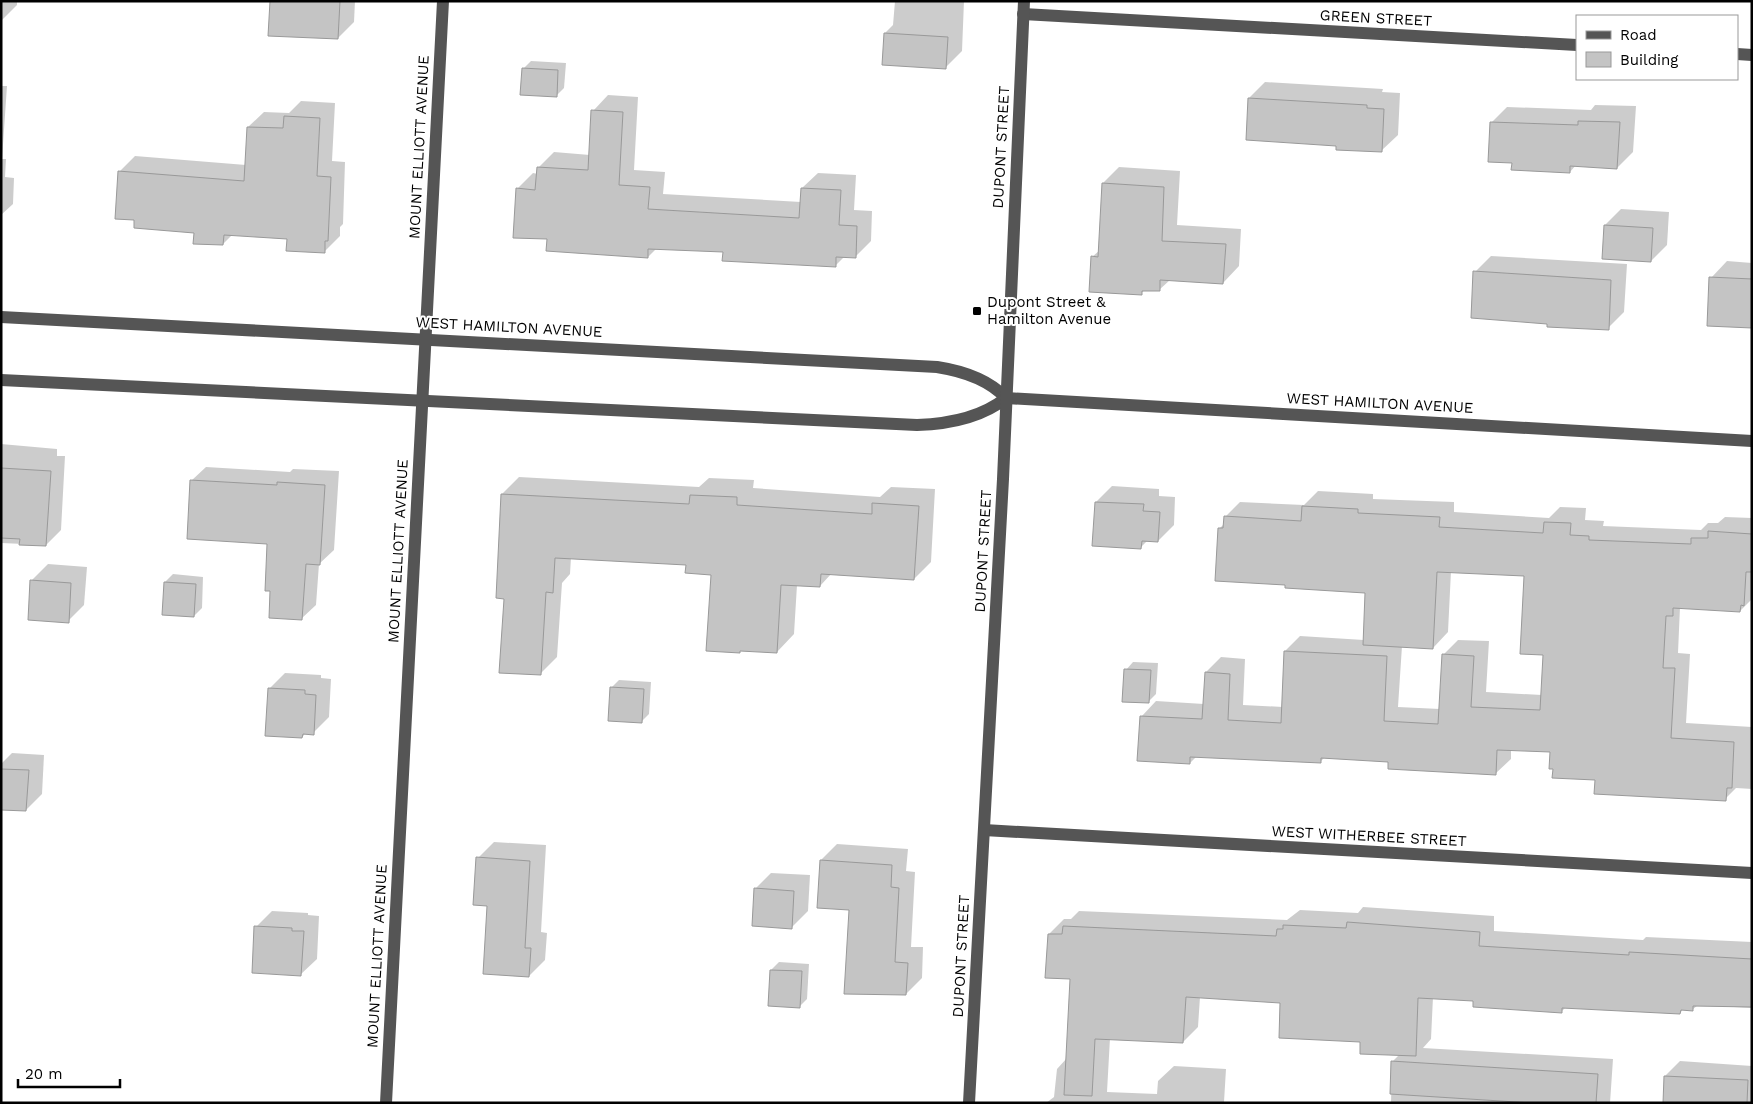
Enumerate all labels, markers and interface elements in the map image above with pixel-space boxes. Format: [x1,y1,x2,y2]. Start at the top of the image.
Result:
street label: GREEN STREET [1319,6,1433,30]
legend [1576,15,1738,80]
text: Road [1620,26,1657,44]
text: Building [1620,51,1678,69]
street label: MOUNT ELLIOTT AVENUE [405,55,433,239]
street label: DUPONT STREET [989,85,1013,209]
place label: Dupont Street & Hamilton Avenue [987,293,1111,328]
marker: Dupont Street & Hamilton Avenue [971,305,983,317]
street label: WEST HAMILTON AVENUE [415,313,603,341]
street label: WEST HAMILTON AVENUE [1286,389,1474,417]
street label: MOUNT ELLIOTT AVENUE [384,459,412,643]
street label: DUPONT STREET [971,489,995,613]
street label: WEST WITHERBEE STREET [1271,822,1467,850]
street label: MOUNT ELLIOTT AVENUE [363,864,391,1048]
street label: DUPONT STREET [949,894,973,1018]
scale bar [18,1056,120,1088]
text: 20 m [25,1065,63,1083]

